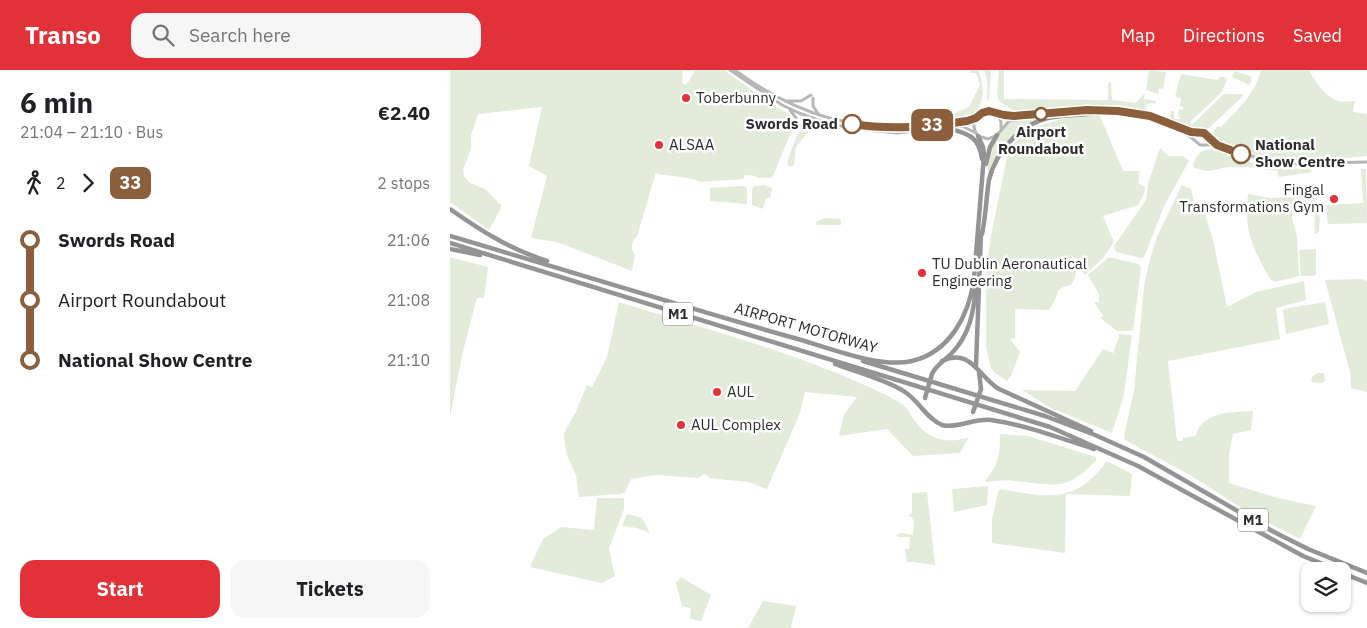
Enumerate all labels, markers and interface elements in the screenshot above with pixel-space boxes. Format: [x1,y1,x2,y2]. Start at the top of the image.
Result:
search box [131,13,481,58]
text: Transo [25,19,101,51]
icon: search [149,21,177,49]
text: Search here [189,23,291,47]
text: Map [1120,24,1155,47]
text: Directions [1183,24,1265,47]
text: Saved [1293,24,1342,47]
text: 6 min [20,84,93,121]
place label: Toberbunny [696,88,777,107]
marker: Toberbunny [680,92,692,104]
text: €2.40 [378,101,430,125]
marker: Airport Roundabout [1034,107,1048,121]
line badge: 33 [910,109,954,141]
text: 33 [921,113,943,136]
place label: Swords Road [745,114,838,133]
marker: Swords Road [842,114,862,134]
text: 21:04 – 21:10 · Bus [20,122,163,142]
place label: Airport Roundabout [998,122,1084,158]
place label: ALSAA [669,135,715,154]
place label: National Show Centre [1255,135,1345,171]
marker: ALSAA [653,139,665,151]
marker: National Show Centre [1231,144,1251,164]
icon: walk [20,169,48,197]
icon: forward [74,169,102,197]
text: 33 [120,171,141,194]
text: 2 [56,173,66,193]
text: 2 stops [377,173,430,193]
place label: Fingal Transformations Gym [1179,180,1324,216]
marker: Fingal Transformations Gym [1328,193,1340,205]
text: Swords Road [58,228,175,252]
text: 21:06 [387,230,430,250]
place label: TU Dublin Aeronautical Engineering [932,254,1087,290]
marker: TU Dublin Aeronautical Engineering [916,267,928,279]
text: Airport Roundabout [58,288,226,312]
text: 21:08 [387,290,430,310]
street label: AIRPORT MOTORWAY [732,298,880,357]
road number: M1 [663,302,693,325]
text: National Show Centre [58,348,252,372]
text: 21:10 [387,350,430,370]
place label: AUL [727,382,755,401]
marker: AUL [711,386,723,398]
place label: AUL Complex [691,415,781,434]
marker: AUL Complex [675,419,687,431]
road number: M1 [1238,508,1268,532]
button: Start [20,560,220,618]
button: Tickets [230,560,430,618]
map controls [1301,562,1351,612]
button: layers [1301,562,1351,612]

